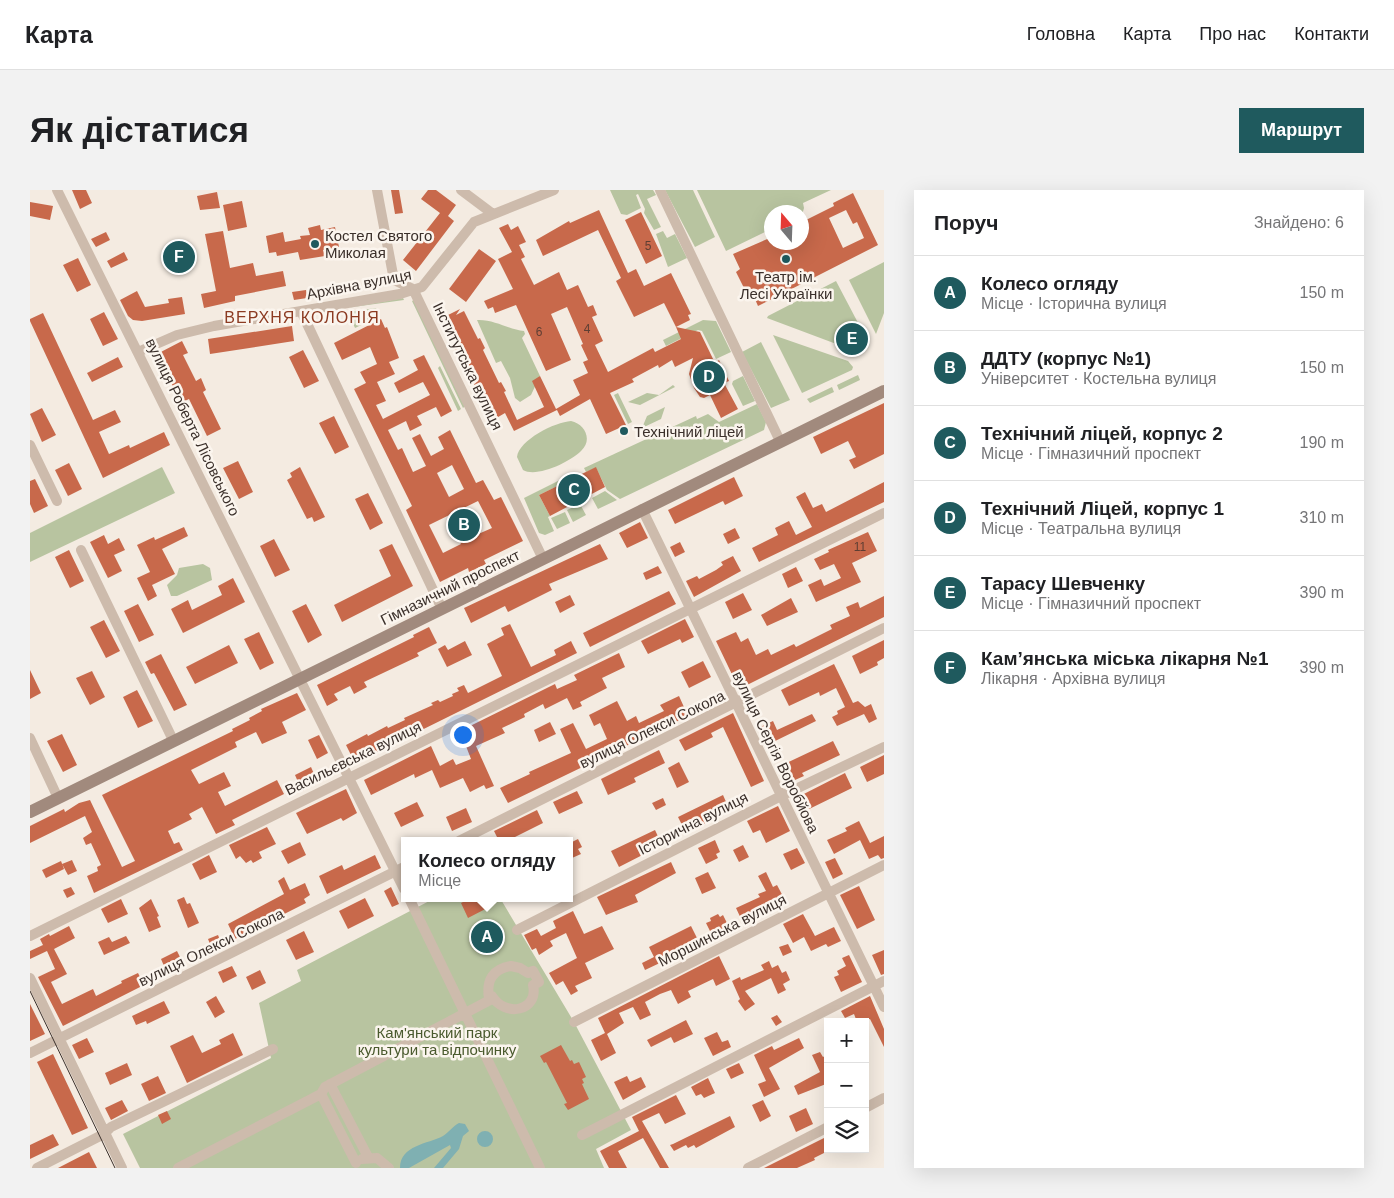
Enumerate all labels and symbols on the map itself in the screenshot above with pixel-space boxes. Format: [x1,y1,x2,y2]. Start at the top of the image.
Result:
north arrow [764,205,809,250]
place label: Костел Святого Миколая [325,227,432,261]
pin: F [163,238,195,276]
marker: Костел Святого Миколая [309,238,321,250]
house number: 5 [645,239,652,253]
marker: Театр ім. Лесі Українки [780,253,792,265]
street label: Архівна вулиця [305,266,413,302]
place label: Театр ім. Лесі Українки [740,268,832,302]
street label: Інститутська вулиця [430,299,506,433]
district label: ВЕРХНЯ КОЛОНІЯ [224,309,380,326]
pin: E [836,320,868,358]
house number: 4 [584,322,591,336]
house number: 6 [536,325,543,339]
street label: вулиця Роберта Лісовського [143,335,243,519]
pin: D [693,358,725,396]
place label: Технічний ліцей [634,423,744,440]
marker: Технічний ліцей [618,425,630,437]
pin: C [558,471,590,509]
pin: B [448,506,480,544]
house number: 11 [854,540,867,554]
street label: Гімназичний проспект [378,546,523,628]
street label: вулиця Сергія Воробйова [729,668,823,836]
street label: вулиця Олекси Сокола [577,686,728,772]
street label: Васильєвська вулиця [282,718,424,798]
your location [450,722,476,748]
street label: Історична вулиця [635,788,751,858]
street label: Моршинська вулиця [655,890,789,970]
street label: вулиця Олекси Сокола [136,904,287,990]
pin: A [471,918,503,956]
park label: Кам'янський парк культури та відпочинку [358,1024,517,1058]

